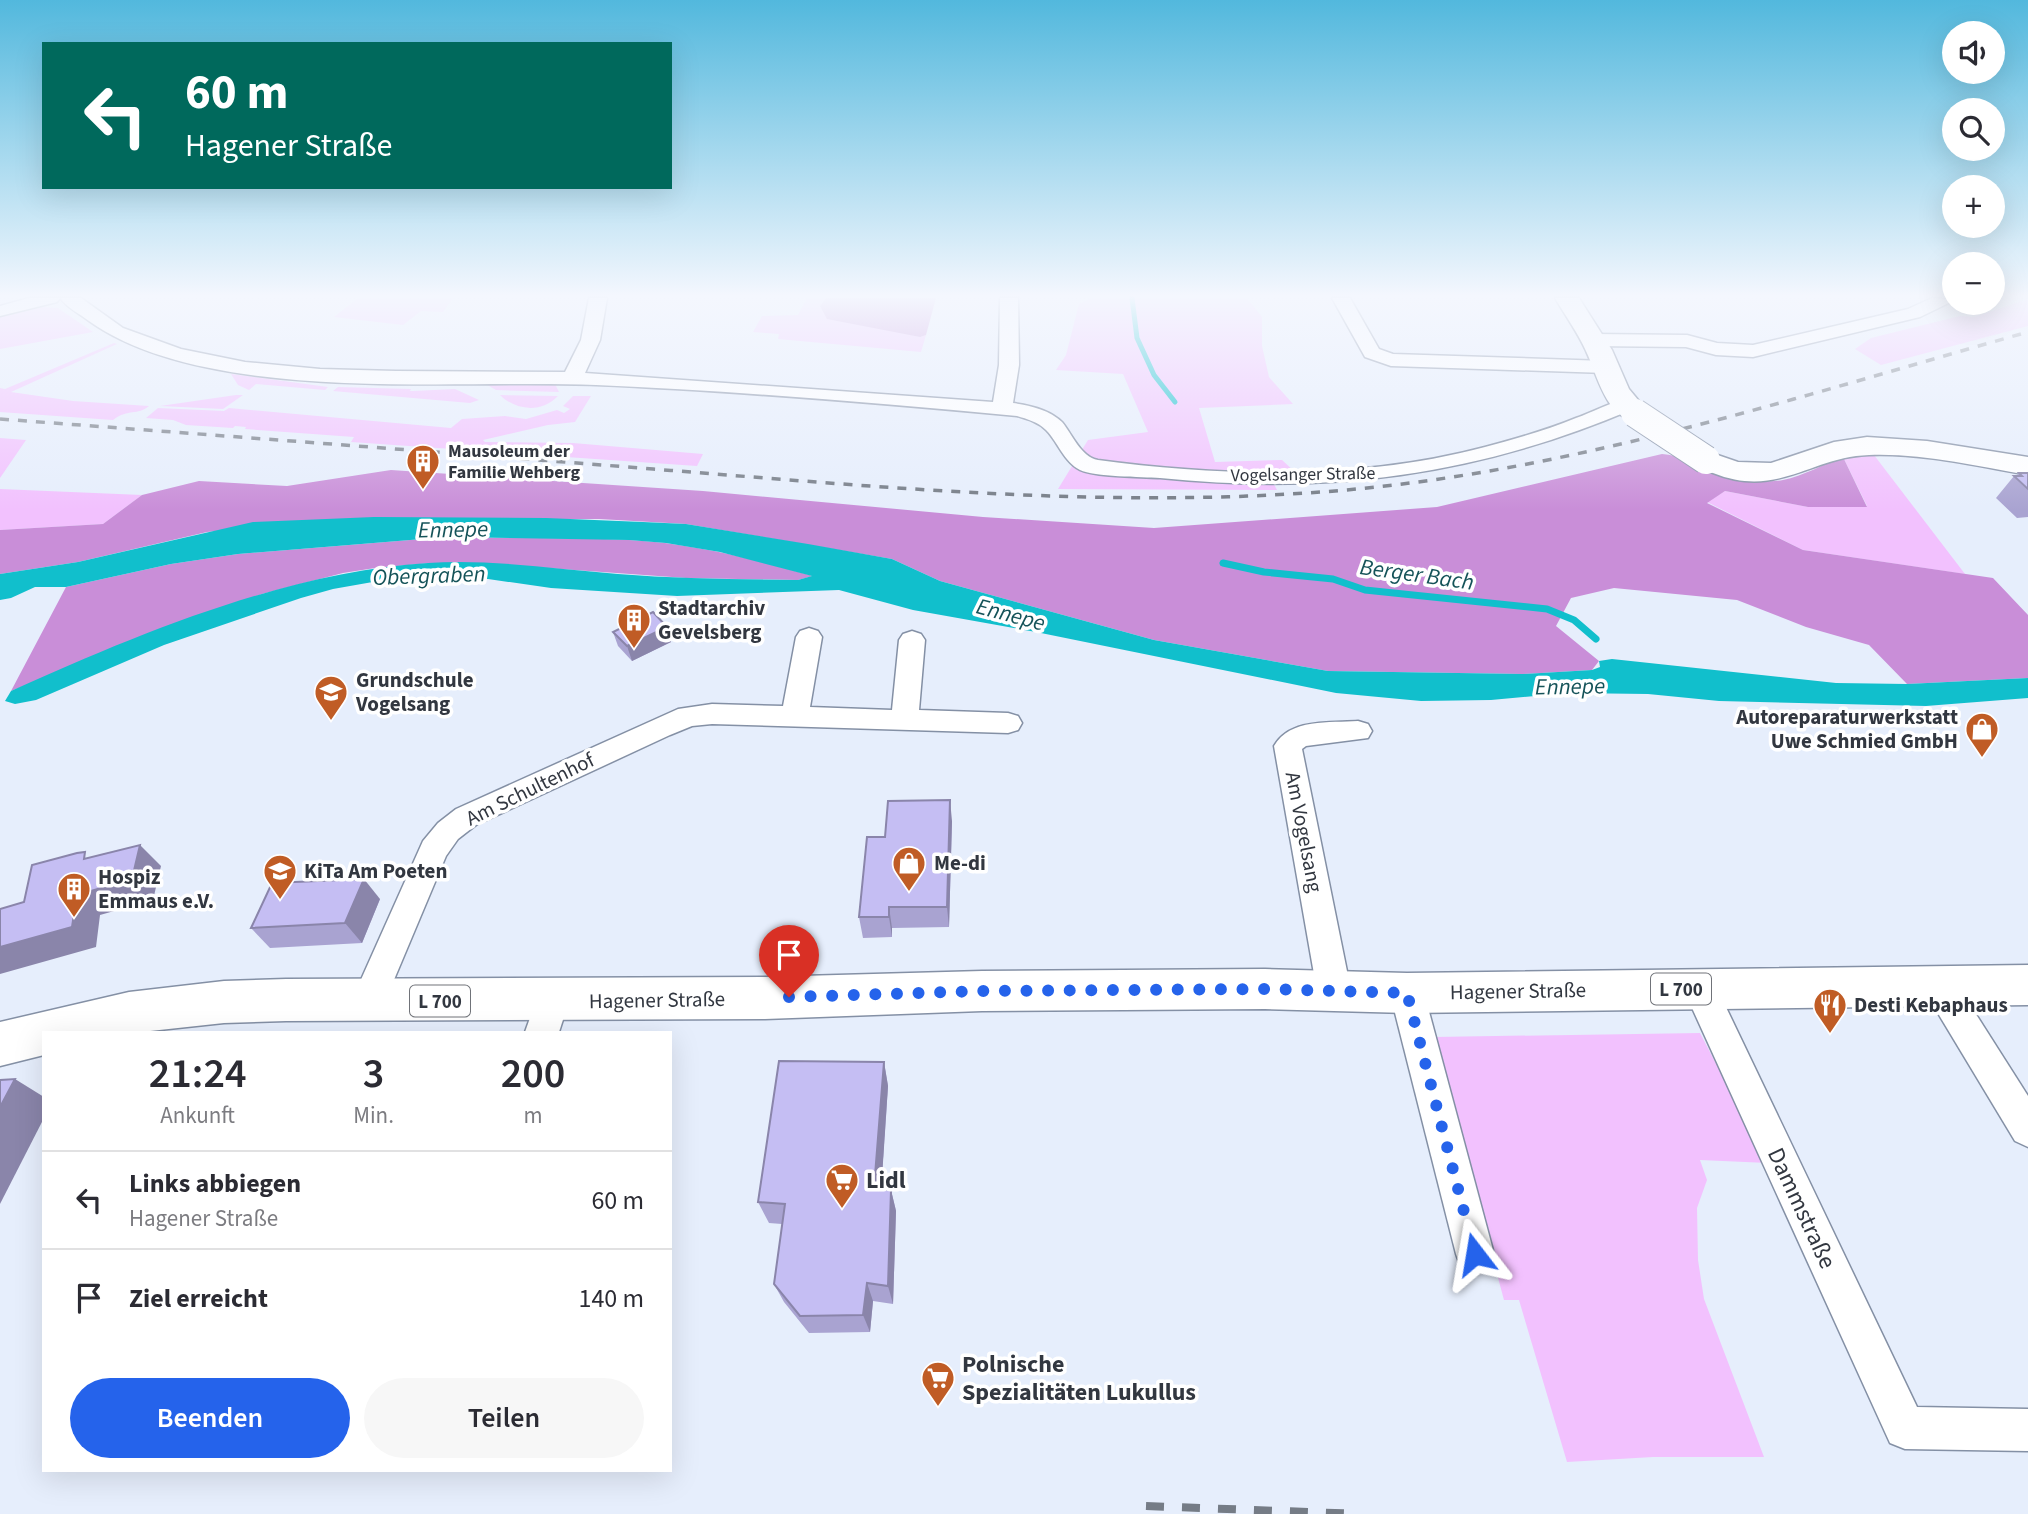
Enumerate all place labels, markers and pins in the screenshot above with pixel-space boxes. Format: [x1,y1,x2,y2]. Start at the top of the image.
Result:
place label: Mausoleum der Familie Wehberg [448,439,581,485]
building icon: Mausoleum der Familie Wehberg [404,442,442,491]
place label: Stadtarchiv Gevelsberg [658,593,765,647]
building icon: Stadtarchiv Gevelsberg [615,601,653,650]
place label: Grundschule Vogelsang [355,665,474,719]
school or university icon: Grundschule Vogelsang [312,673,350,722]
place label: Autoreparaturwerkstatt Uwe Schmied GmbH [1735,702,1958,756]
shop icon: Autoreparaturwerkstatt Uwe Schmied GmbH [1963,710,2001,759]
shop icon: Me-di [890,844,928,893]
place label: Me-di [934,848,986,878]
school or university icon: KiTa Am Poeten [261,852,299,901]
place label: KiTa Am Poeten [304,856,447,886]
place label: Hospiz Emmaus e.V. [98,862,214,916]
building icon: Hospiz Emmaus e.V. [55,870,93,919]
pin [759,925,819,997]
restaurant icon: Desti Kebaphaus [1811,986,1849,1035]
place label: Desti Kebaphaus [1854,990,2008,1020]
supermarket icon: Lidl [823,1161,861,1210]
place label: Lidl [866,1163,906,1198]
place label: Polnische Spezialitäten Lukullus [962,1347,1196,1410]
supermarket icon: Polnische Spezialitäten Lukullus [919,1359,957,1408]

